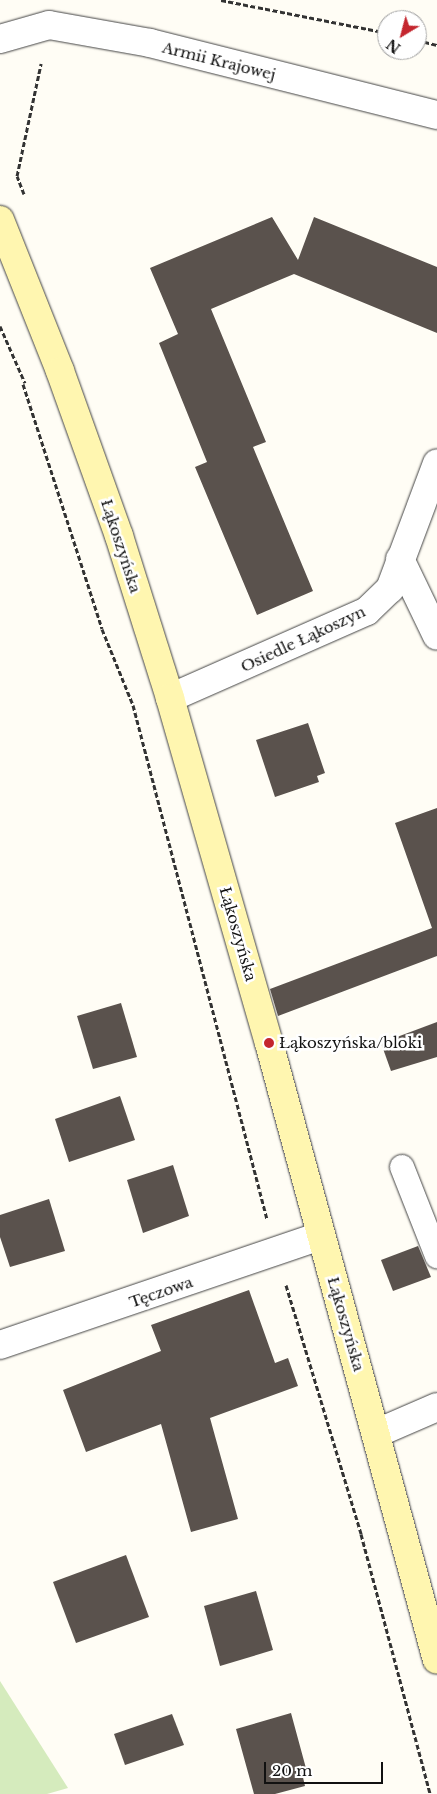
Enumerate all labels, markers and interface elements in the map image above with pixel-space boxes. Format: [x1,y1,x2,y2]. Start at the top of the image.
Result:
north arrow [377,10,427,60]
text: N [383,35,404,57]
street label: Armii Krajowej [160,38,278,84]
street label: Łąkoszyńska [97,497,145,595]
street label: Osiedle Łąkoszyn [238,602,368,676]
street label: Łąkoszyńska [216,885,260,983]
place label: Łąkoszyńska/bloki [279,1034,422,1052]
marker: Łąkoszyńska/bloki [263,1037,275,1049]
street label: Tęczowa [127,1273,195,1311]
street label: Łąkoszyńska [324,1275,368,1373]
scale bar [267,1752,386,1784]
text: 20 m [272,1761,312,1780]

